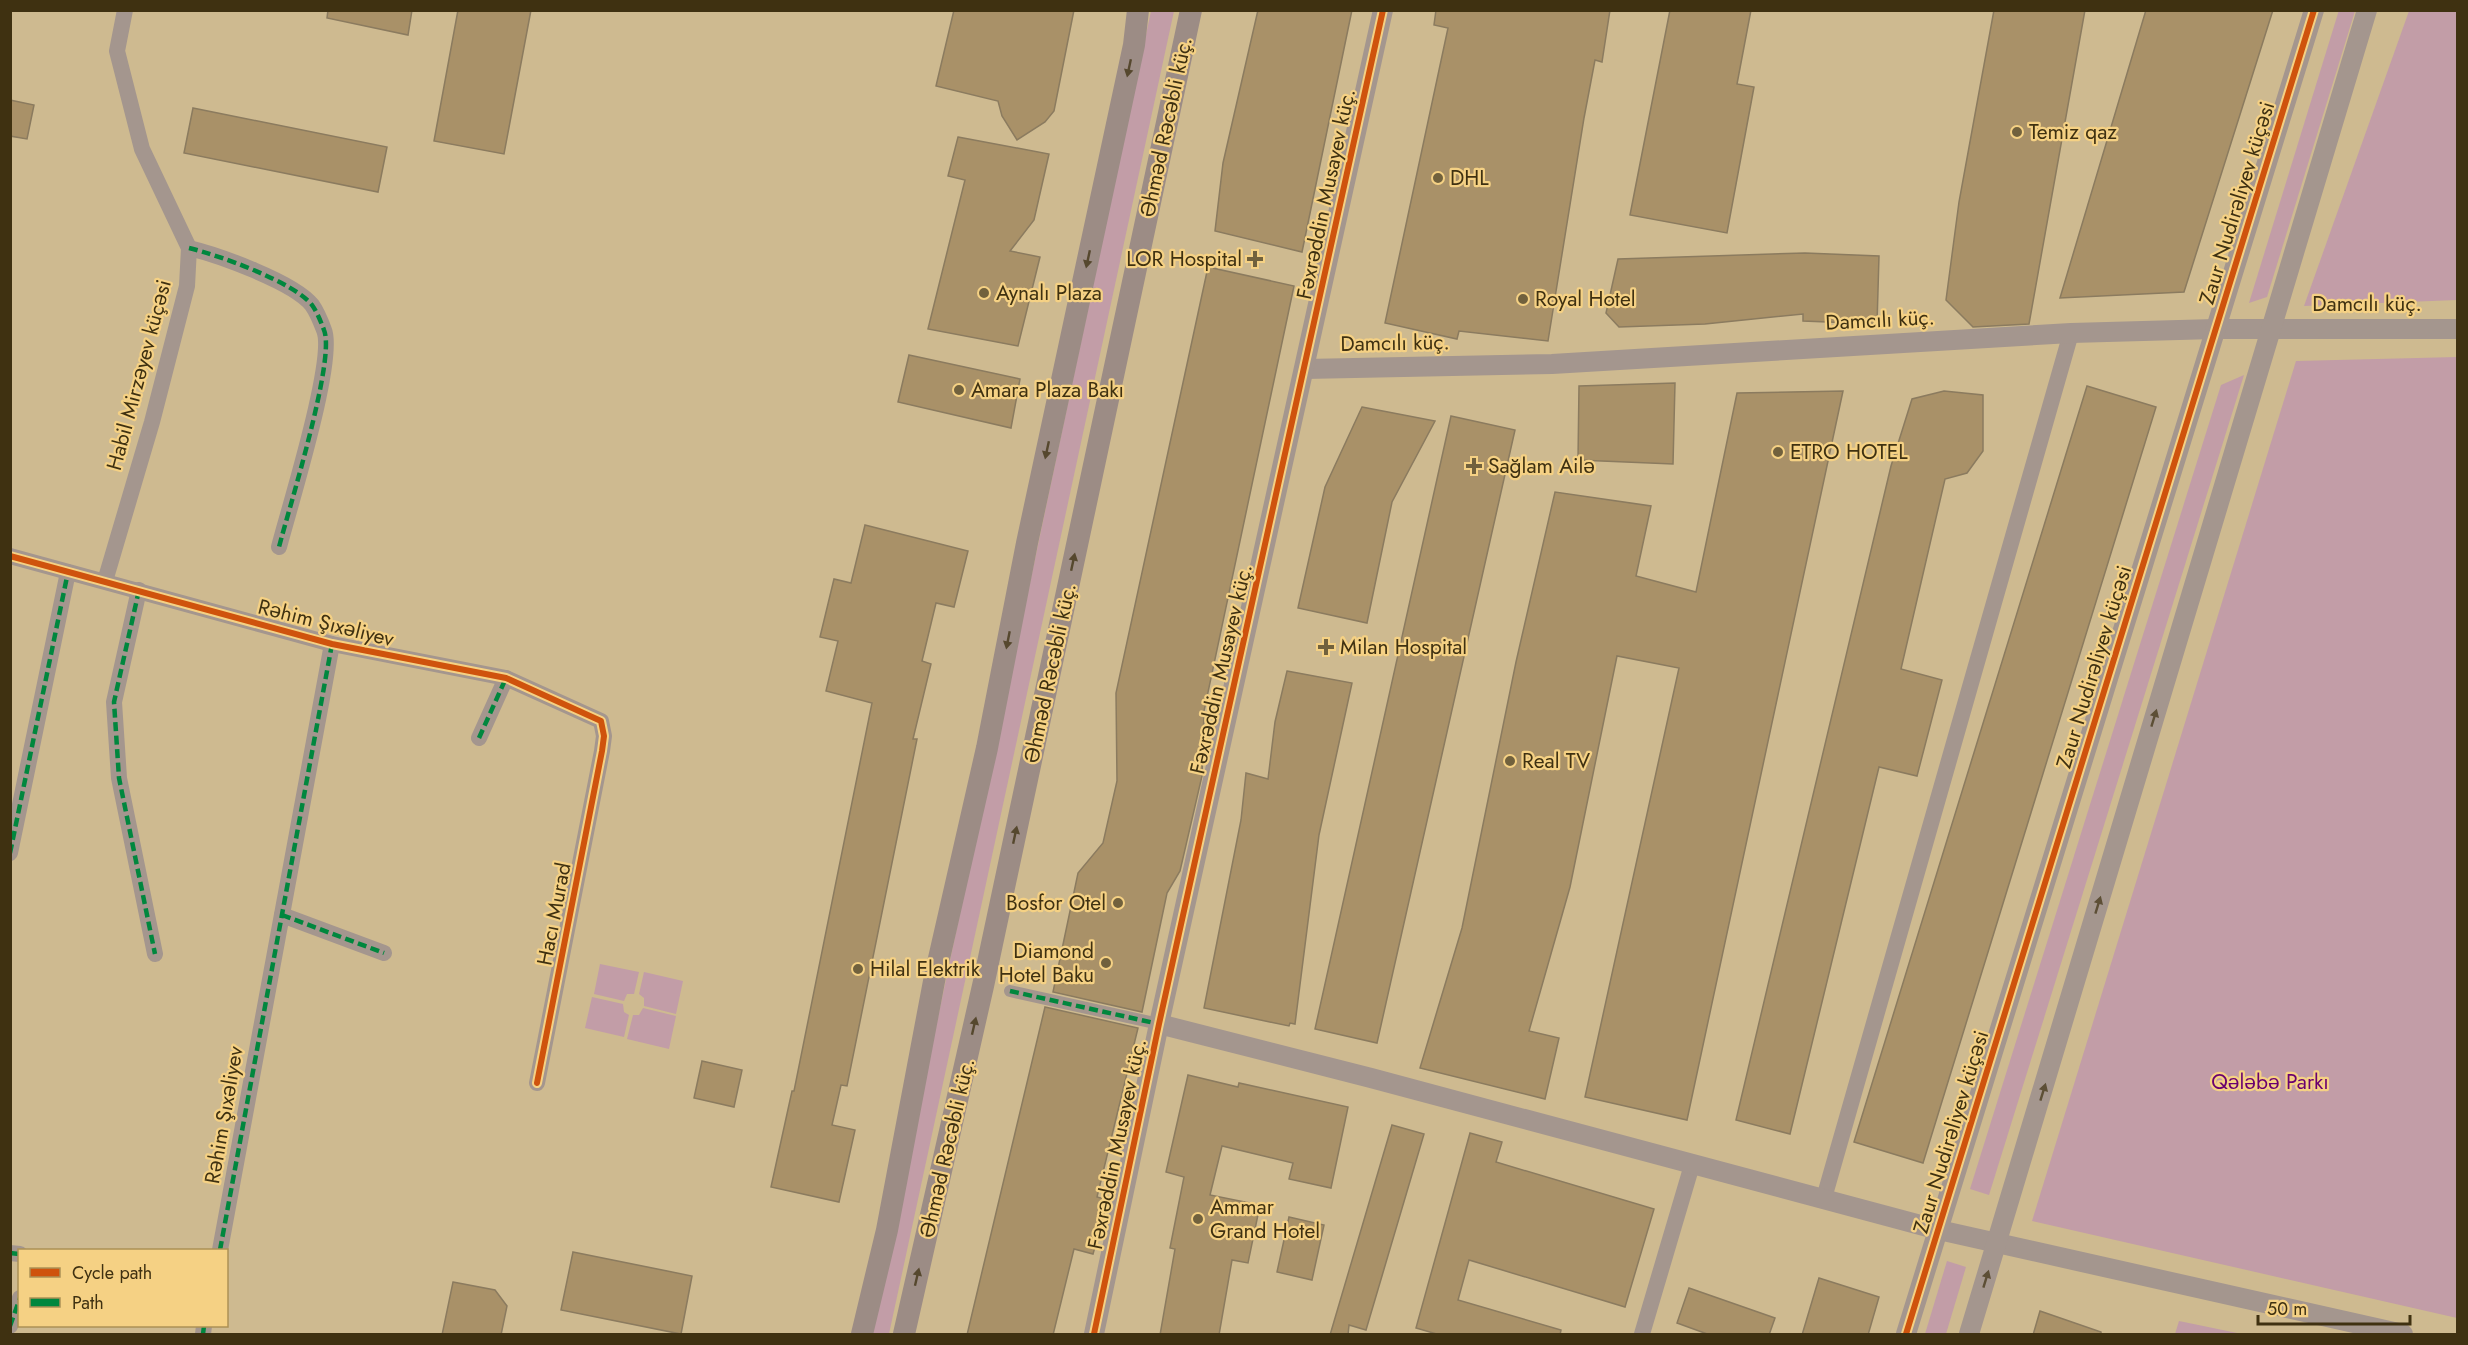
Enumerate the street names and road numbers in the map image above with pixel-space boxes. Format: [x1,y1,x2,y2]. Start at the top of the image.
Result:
street label: Əhməd Rəcəbli küç. [1132,34,1200,220]
street label: Fəxrəddin Musayev küç. [1289,86,1363,302]
street label: Zaur Nudirəliyev küçəsi [2192,98,2282,308]
street label: Habil Mirzəyev küçəsi [99,276,179,474]
street label: Damcılı küç. [2312,289,2422,319]
street label: Damcılı küç. [1825,302,1935,338]
street label: Damcılı küç. [1340,327,1450,359]
street label: Fəxrəddin Musayev küç. [1182,561,1260,777]
street label: Zaur Nudirəliyev küçəsi [2049,562,2139,772]
street label: Əhməd Rəcəbli küç. [1016,580,1084,766]
street label: Rəhim Şıxəliyev [255,592,398,655]
street label: Hacı Murad [529,860,579,968]
street label: Zaur Nudirəliyev küçəsi [1906,1027,1996,1237]
street label: Fəxrəddin Musayev küç. [1080,1036,1154,1252]
street label: Rəhim Şıxəliyev [197,1043,251,1186]
street label: Əhməd Rəcəbli küç. [912,1055,982,1241]

